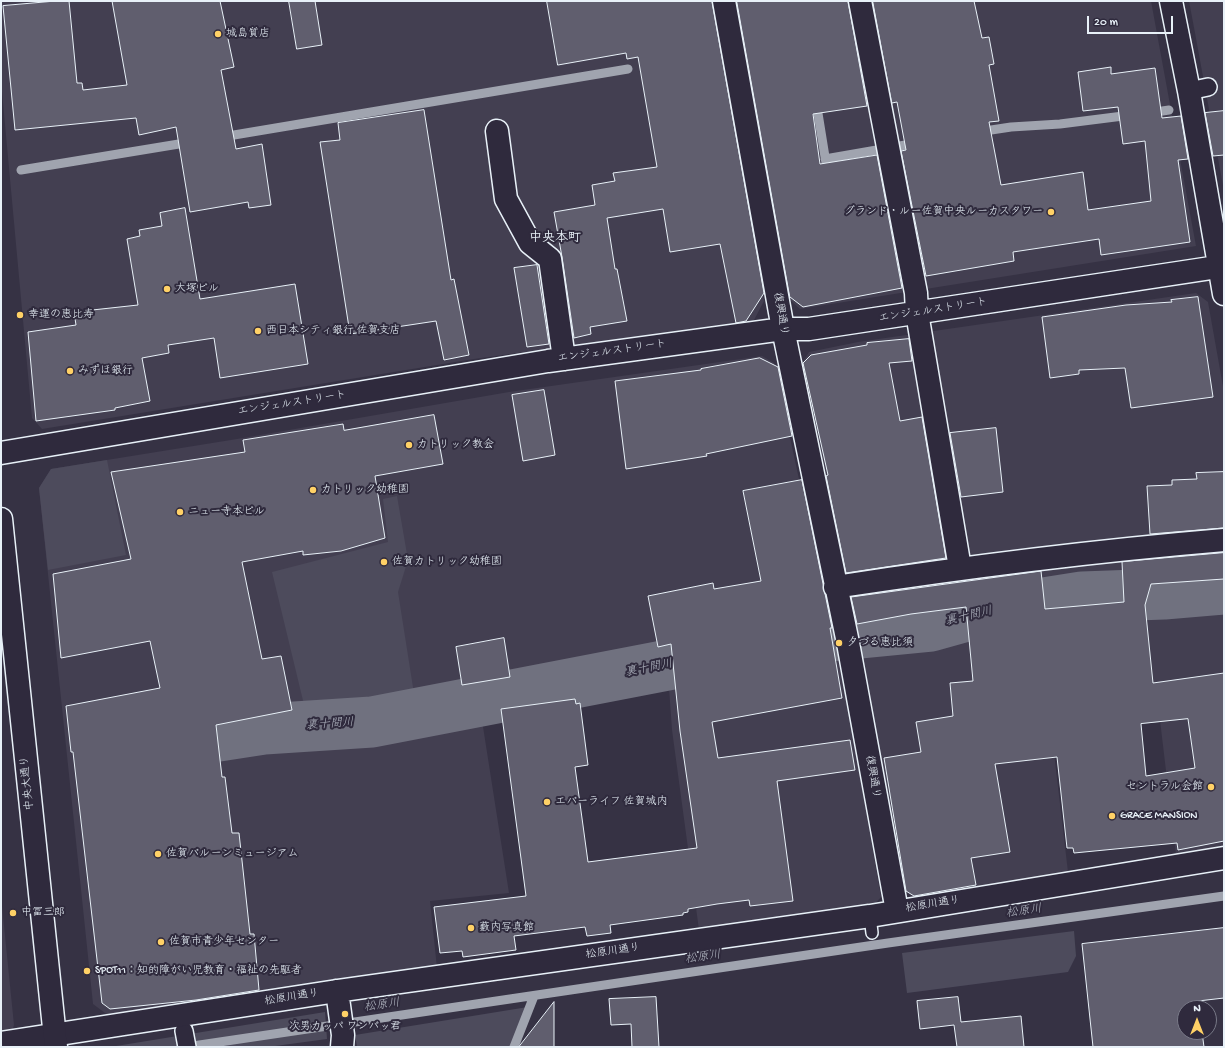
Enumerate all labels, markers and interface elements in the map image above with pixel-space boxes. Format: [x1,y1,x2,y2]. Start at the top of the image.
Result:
scale bar [1089,8,1175,34]
text: 20 m [1094,16,1118,30]
place label: 城島質店 [226,27,270,41]
marker: 城島質店 [213,29,223,39]
place label: グランド・ルー佐賀中央ルーカスタワー [844,205,1043,219]
marker: グランド・ルー佐賀中央ルーカスタワー [1046,207,1056,217]
district label: 中央本町 [529,231,581,247]
place label: 大塚ビル [175,282,219,296]
marker: 大塚ビル [162,284,172,294]
street label: 復興通り [770,291,790,337]
street label: エンジェルストリート [878,296,988,326]
place label: 幸運の恵比寿 [28,308,94,322]
marker: 幸運の恵比寿 [15,310,25,320]
place label: 西日本シティ銀行 佐賀支店 [266,324,401,338]
marker: 西日本シティ銀行 佐賀支店 [253,326,263,336]
street label: エンジェルストリート [557,338,667,366]
place label: みずほ銀行 [78,364,133,378]
marker: みずほ銀行 [65,366,75,376]
street label: エンジェルストリート [237,389,347,419]
place label: カトリック教会 [417,438,494,452]
marker: カトリック教会 [404,440,414,450]
place label: カトリック幼稚園 [321,483,409,497]
marker: カトリック幼稚園 [308,485,318,495]
place label: ニュー寺本ビル [188,505,265,519]
marker: ニュー寺本ビル [175,507,185,517]
place label: 佐賀カトリック幼稚園 [392,555,502,569]
marker: 佐賀カトリック幼稚園 [379,557,389,567]
water label: 裏十間川 [944,605,994,629]
place label: 夕づる恵比須 [847,636,913,650]
marker: 夕づる恵比須 [834,638,844,648]
water label: 裏十間川 [624,657,674,681]
water label: 裏十間川 [306,716,354,734]
street label: 復興通り [862,754,882,800]
street label: 中央大通り [19,755,37,811]
place label: セントラル会館 [1126,780,1203,794]
marker: セントラル会館 [1206,782,1216,792]
place label: エバーライフ 佐賀城内 [555,795,668,809]
marker: エバーライフ 佐賀城内 [542,797,552,807]
place label: GRACE MANSION [1120,809,1197,823]
marker: GRACE MANSION [1107,811,1117,821]
place label: 佐賀バルーンミュージアム [166,847,298,861]
marker: 佐賀バルーンミュージアム [153,849,163,859]
street label: 松原川通り [905,894,961,916]
water label: 松原川 [1005,902,1043,922]
place label: 中冨三郎 [21,906,65,920]
marker: 中冨三郎 [8,908,18,918]
place label: 藪内写真館 [479,921,534,935]
marker: 藪内写真館 [466,923,476,933]
place label: 佐賀市青少年センター [169,935,279,949]
marker: 佐賀市青少年センター [156,937,166,947]
street label: 松原川通り [585,942,641,962]
water label: 松原川 [684,948,722,968]
place label: SPOT11：知的障がい児教育・福祉の先駆者 [95,964,302,978]
marker: SPOT11：知的障がい児教育・福祉の先駆者 [82,966,92,976]
street label: 松原川通り [264,987,320,1009]
water label: 松原川 [363,996,401,1016]
north arrow [1177,1000,1217,1040]
text: N [1193,1003,1201,1015]
marker: 次男カッパ ワンパッ君 [340,1009,350,1019]
place label: 次男カッパ ワンパッ君 [289,1020,401,1034]

